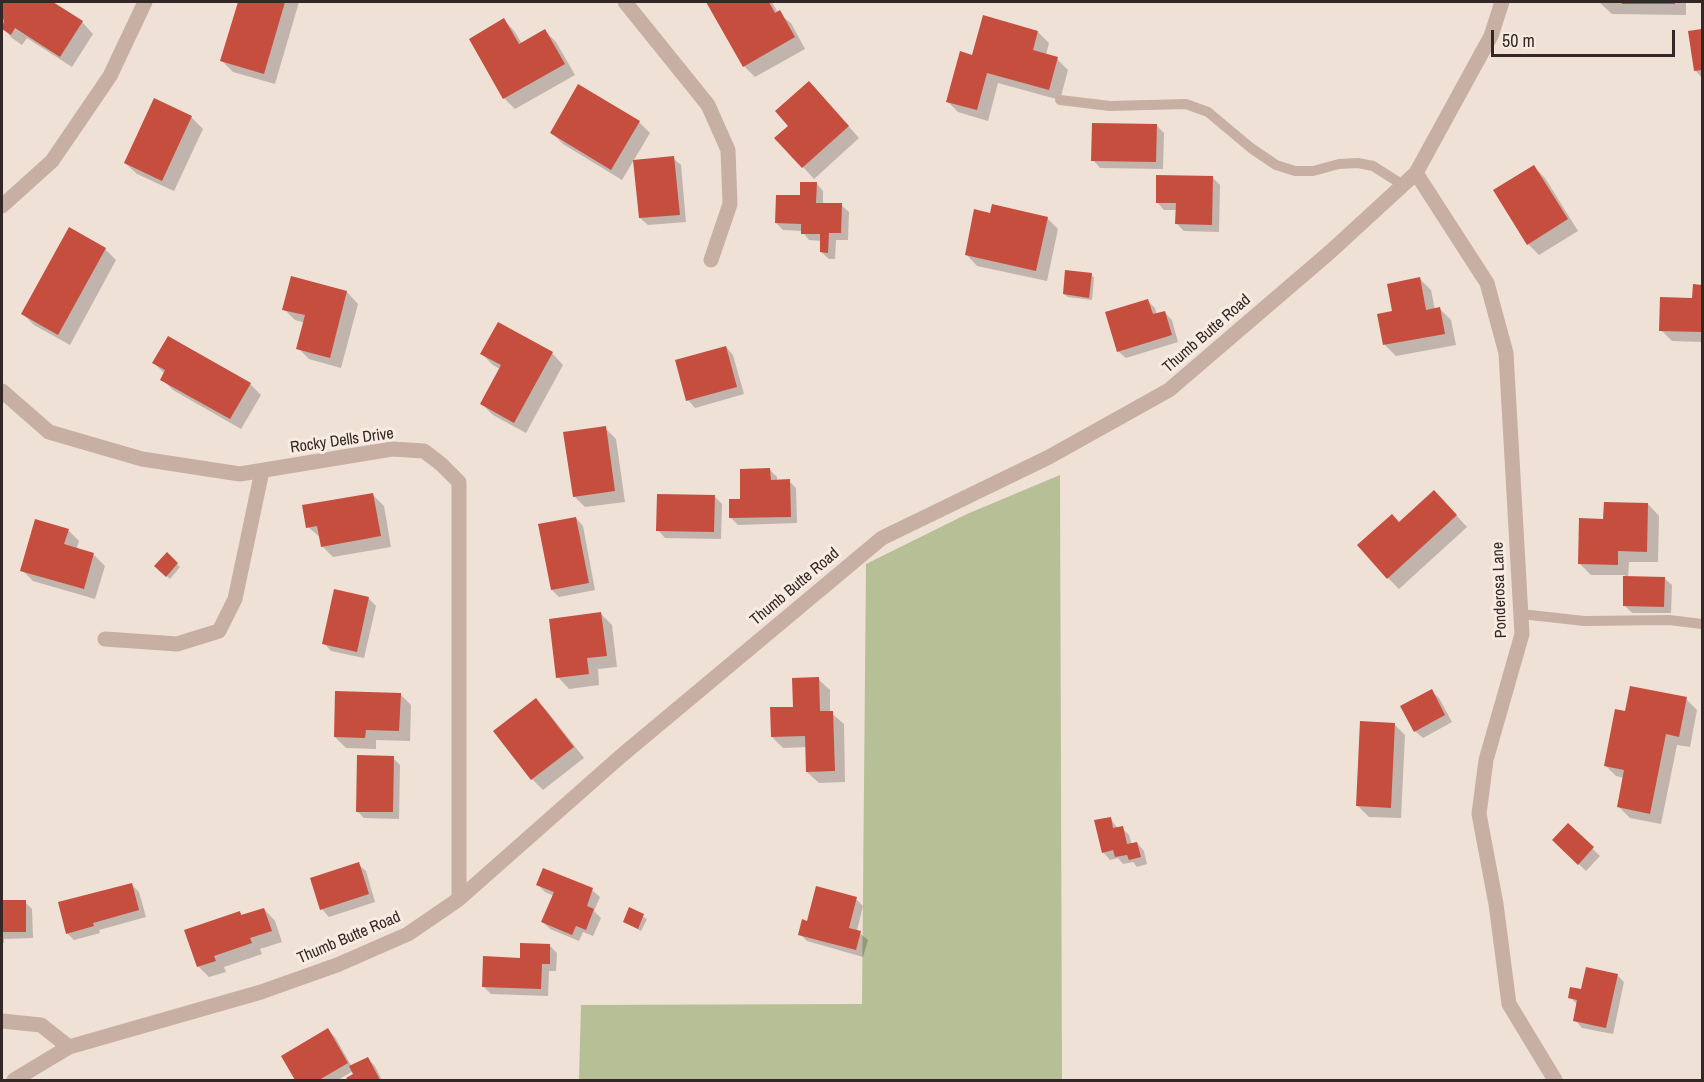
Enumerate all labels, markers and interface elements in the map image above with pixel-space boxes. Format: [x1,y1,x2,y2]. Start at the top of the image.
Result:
scale bar [1494,18,1678,56]
text: 50 m [1502,28,1535,53]
street label: Thumb Butte Road [1159,291,1255,377]
street label: Rocky Dells Drive [289,424,395,458]
street label: Ponderosa Lane [1489,542,1511,638]
street label: Thumb Butte Road [747,544,843,630]
street label: Thumb Butte Road [295,908,403,968]

